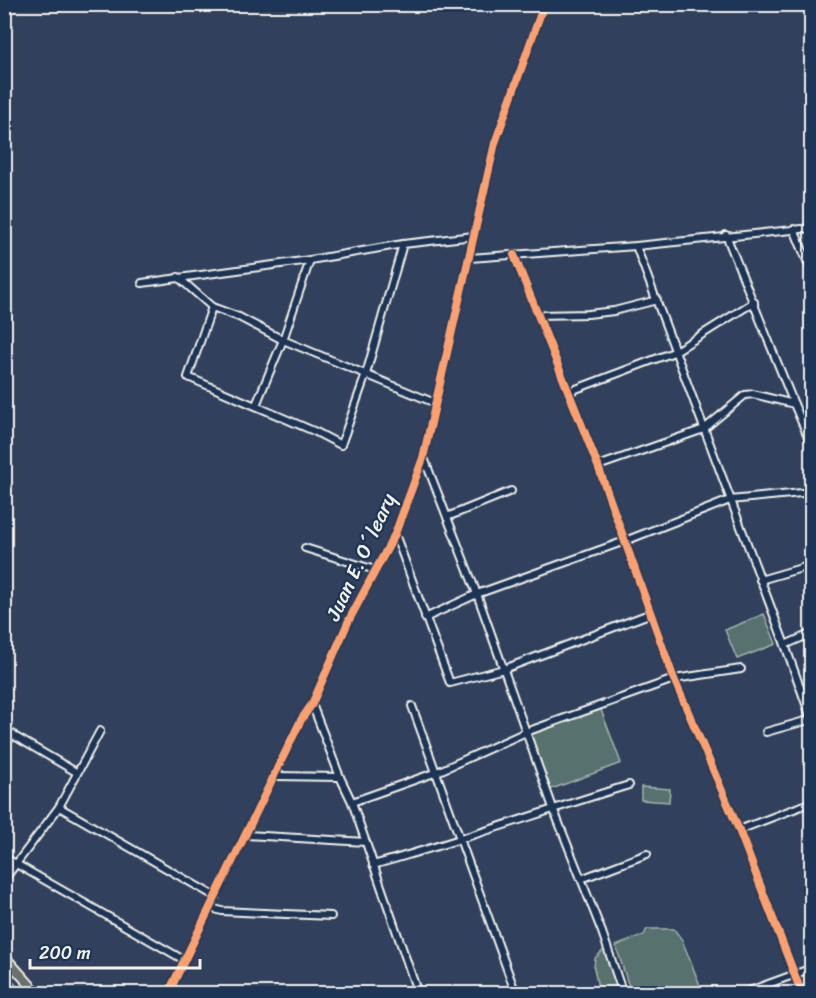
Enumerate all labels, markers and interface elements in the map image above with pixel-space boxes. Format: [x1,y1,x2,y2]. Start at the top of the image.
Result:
street label: Juan E. O´leary [316,487,406,628]
scale bar [30,932,200,970]
text: 200 m [39,937,91,969]

